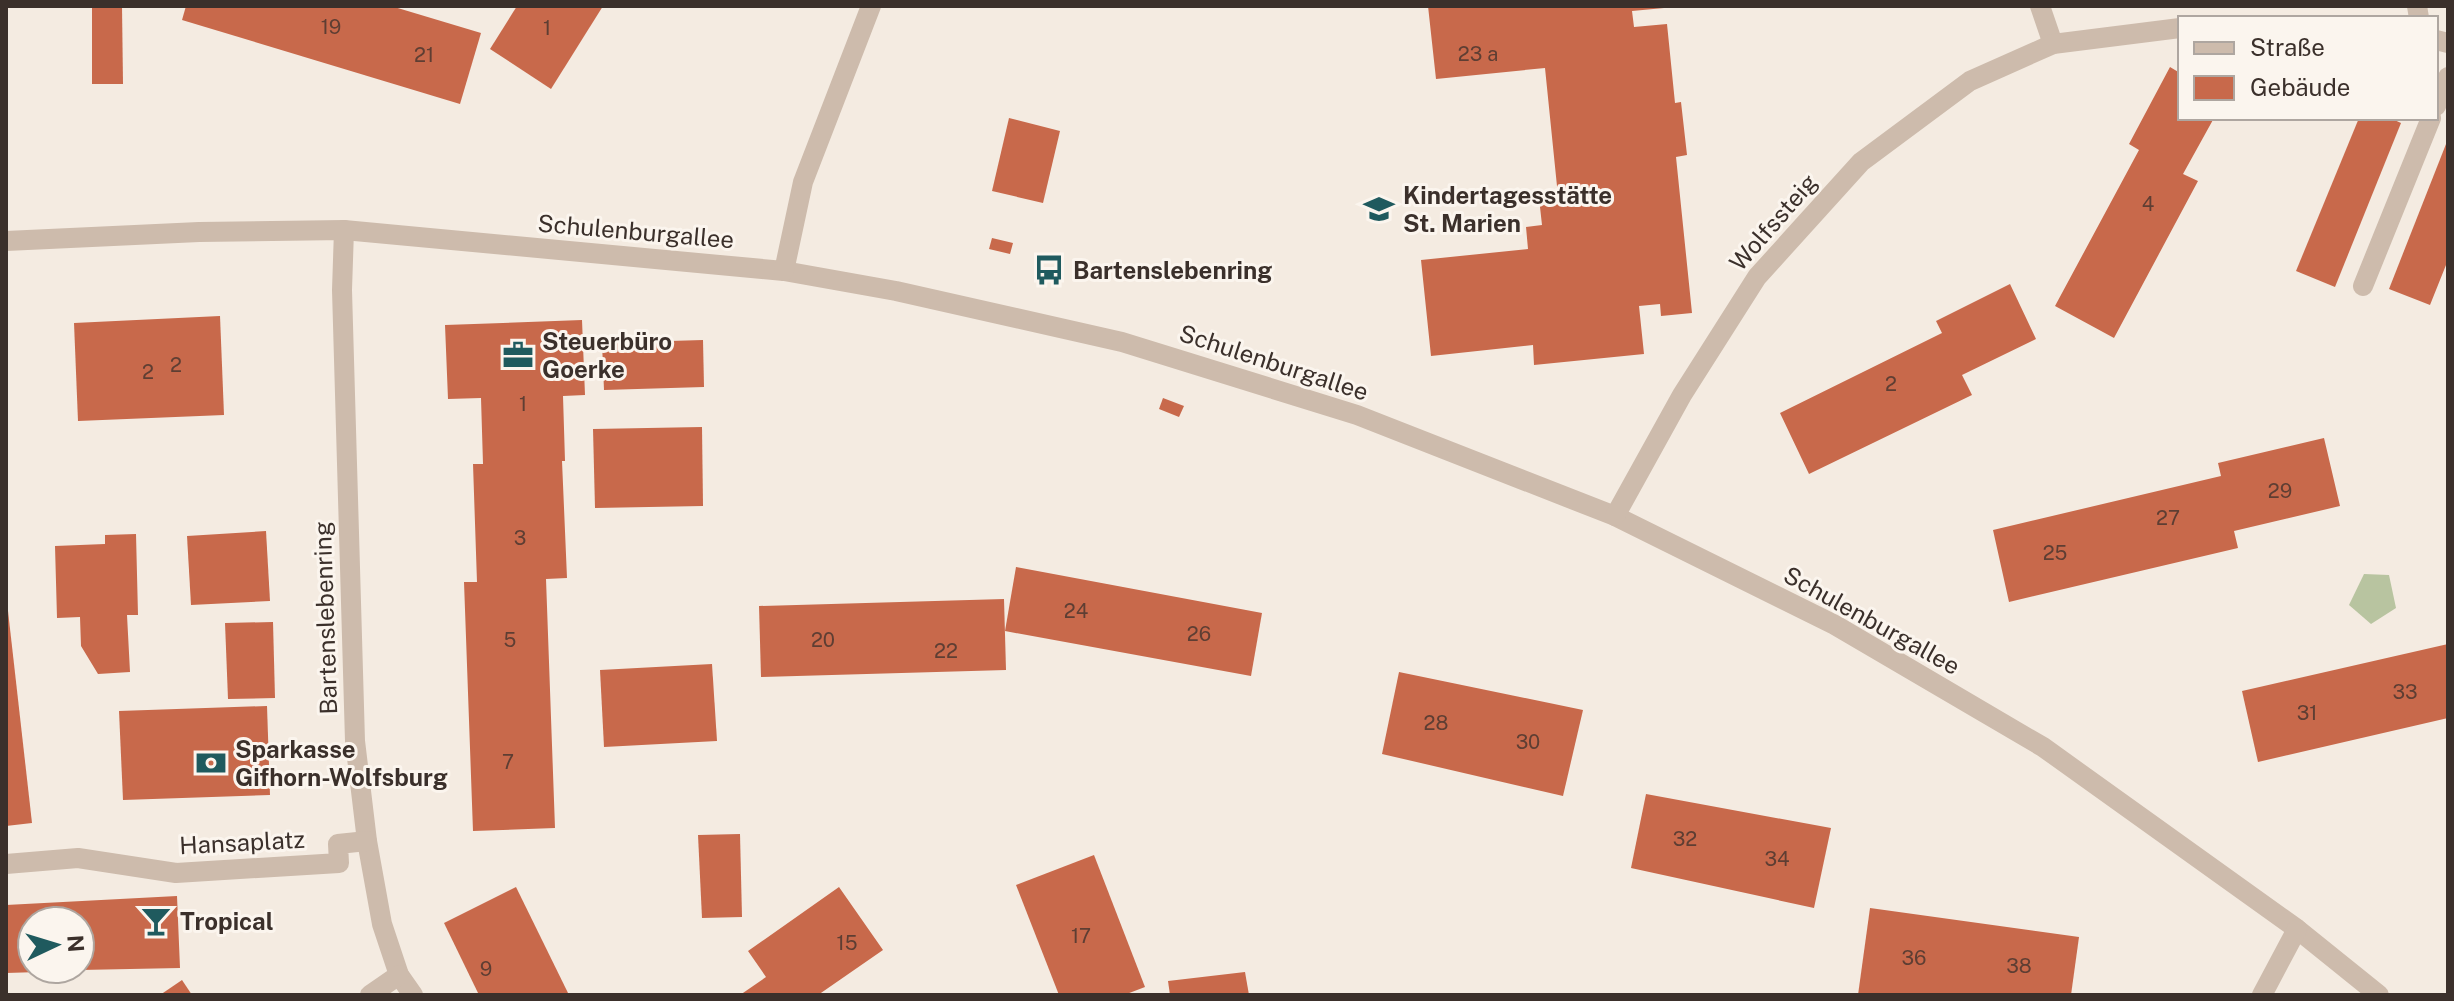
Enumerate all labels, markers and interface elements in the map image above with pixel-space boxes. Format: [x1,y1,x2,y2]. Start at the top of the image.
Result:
house number: 19 [321,15,341,39]
house number: 1 [543,16,551,40]
legend [2178,16,2438,120]
text: Straße [2250,33,2325,61]
house number: 23 a [1458,42,1498,66]
house number: 21 [414,43,434,67]
text: Gebäude [2250,73,2350,101]
street label: Wolfssteig [1723,168,1823,276]
place label: Kindertagesstätte St. Marien [1403,181,1612,237]
school or university icon: Kindertagesstätte St. Marien [1362,192,1396,226]
house number: 4 [2142,192,2154,216]
street label: Schulenburgallee [537,208,735,254]
bus stop icon: Bartenslebenring [1032,253,1066,287]
place label: Bartenslebenring [1073,256,1272,284]
street label: Schulenburgallee [1176,318,1372,406]
place label: Steuerbüro Goerke [542,327,672,383]
office icon: Steuerbüro Goerke [501,338,535,372]
house number: 2 [170,353,182,377]
house number: 2 [142,360,154,384]
house number: 2 [1885,372,1897,396]
house number: 1 [519,392,527,416]
house number: 29 [2268,479,2292,503]
house number: 27 [2156,506,2180,530]
street label: Bartenslebenring [308,521,342,715]
house number: 3 [514,526,526,550]
house number: 25 [2043,541,2067,565]
street label: Schulenburgallee [1779,560,1965,680]
house number: 24 [1064,599,1088,623]
house number: 26 [1187,622,1211,646]
house number: 5 [504,628,516,652]
house number: 20 [811,628,835,652]
house number: 22 [934,639,958,663]
house number: 33 [2392,680,2418,704]
house number: 31 [2297,701,2317,725]
house number: 28 [1424,711,1448,735]
house number: 30 [1516,730,1540,754]
place label: Sparkasse Gifhorn-Wolfsburg [235,735,448,791]
bank icon: Sparkasse Gifhorn-Wolfsburg [194,746,228,780]
house number: 7 [502,750,514,774]
street label: Hansaplatz [178,825,306,859]
house number: 32 [1673,827,1697,851]
house number: 34 [1764,847,1790,871]
bar icon: Tropical [139,904,173,938]
north arrow [16,905,96,985]
place label: Tropical [180,907,274,935]
house number: 17 [1071,924,1091,948]
house number: 15 [837,931,857,955]
text: N [62,934,90,953]
house number: 36 [1902,946,1926,970]
house number: 38 [2006,954,2032,978]
house number: 9 [480,957,492,981]

